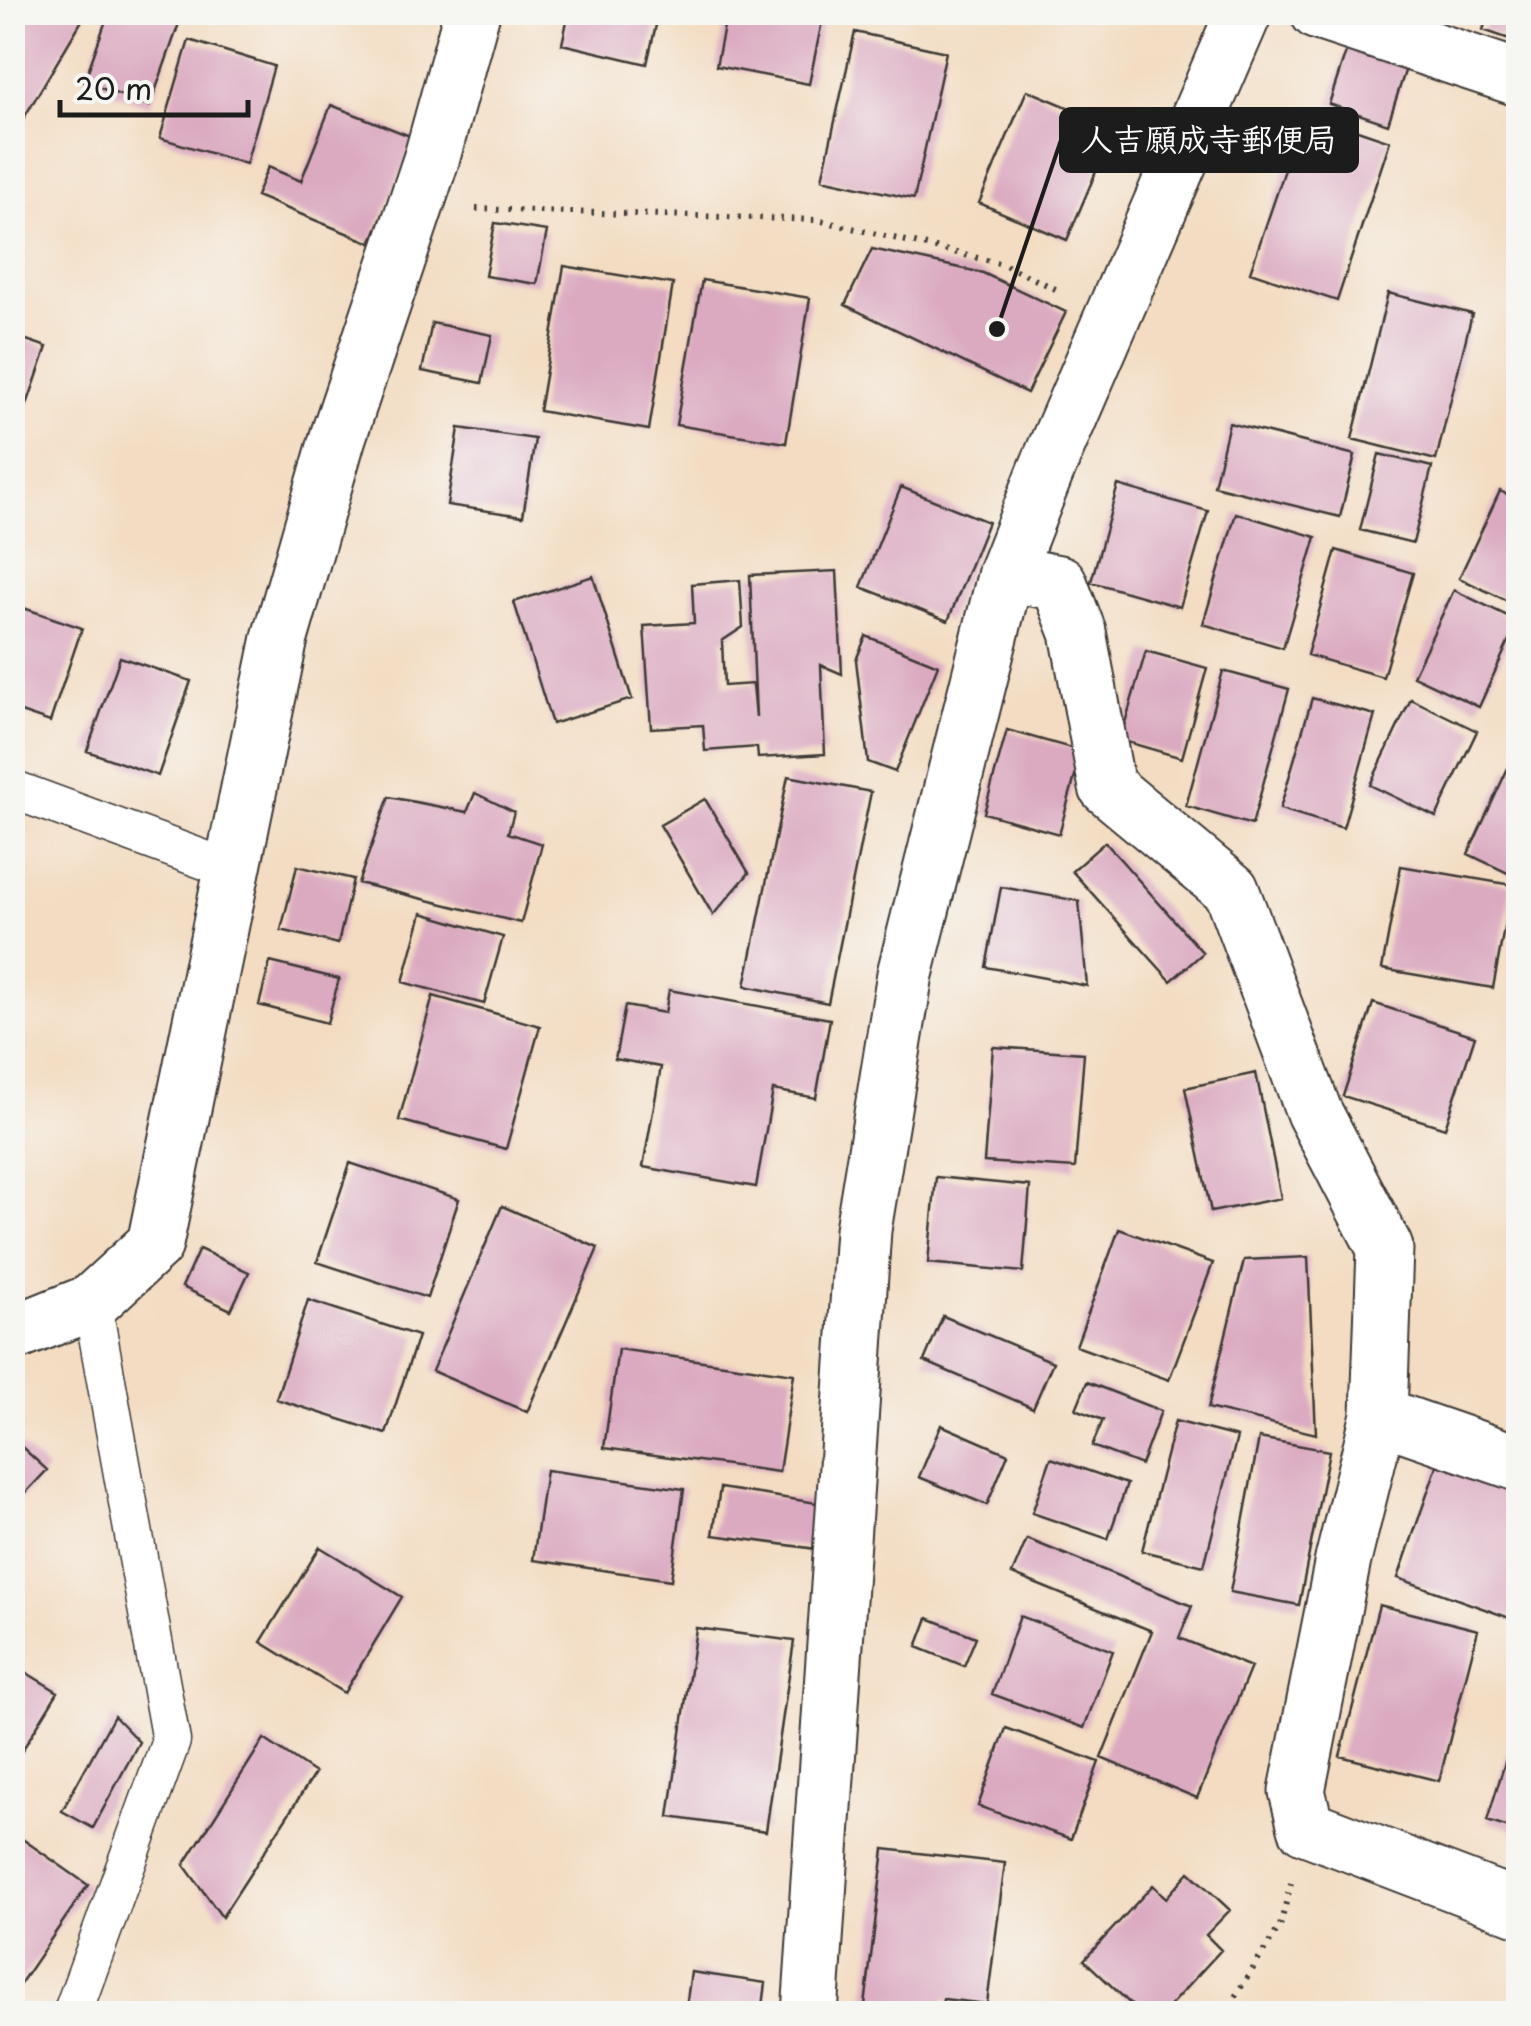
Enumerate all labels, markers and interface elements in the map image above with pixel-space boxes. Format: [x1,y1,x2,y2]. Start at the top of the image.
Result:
scale bar [60,55,248,117]
text: 20 m [75,65,152,110]
callout: 人吉願成寺郵便局 [1061,109,1357,171]
text: 人吉願成寺郵便局 [1081,114,1337,162]

